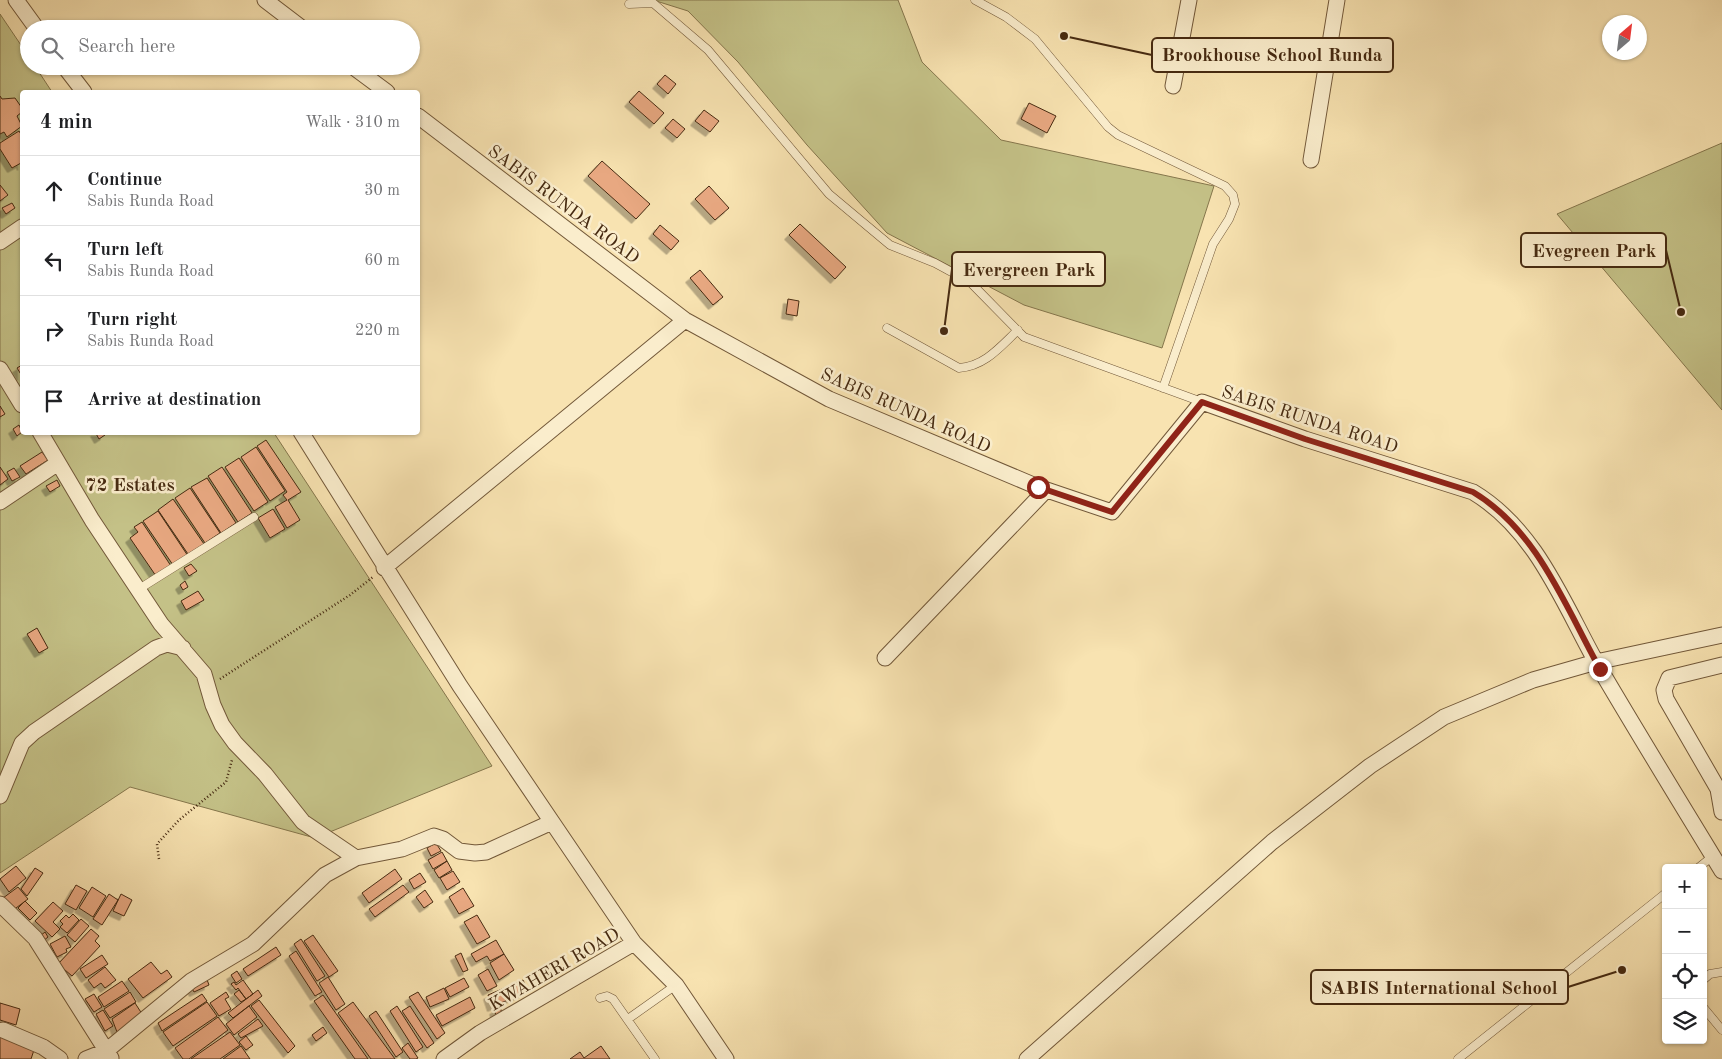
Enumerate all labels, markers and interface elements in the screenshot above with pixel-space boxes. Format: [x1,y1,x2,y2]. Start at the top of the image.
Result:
north arrow [1602,15,1647,60]
search box [20,20,420,75]
icon: search [38,34,66,62]
text: Search here [78,38,175,57]
callout: Brookhouse School Runda [1152,38,1393,72]
text: Brookhouse School Runda [1161,47,1383,66]
text: 4 min [40,112,93,133]
text: Walk · 310 m [305,115,400,131]
street label: SABIS RUNDA ROAD [484,142,642,267]
text: Continue [87,171,162,190]
icon: ahead [40,177,68,205]
text: 30 m [364,183,400,199]
text: Sabis Runda Road [87,194,214,210]
callout: Evegreen Park [1521,233,1666,267]
text: Turn left [87,241,164,260]
text: Evegreen Park [1532,243,1657,262]
icon: left [40,247,68,275]
callout: Evergreen Park [952,252,1105,286]
text: 60 m [364,253,400,269]
text: Evergreen Park [963,262,1096,281]
text: Sabis Runda Road [87,264,214,280]
text: Turn right [87,311,177,330]
icon: right [40,317,68,345]
text: 220 m [355,323,400,339]
text: Sabis Runda Road [87,334,214,350]
street label: SABIS RUNDA ROAD [818,365,993,457]
street label: SABIS RUNDA ROAD [1219,383,1400,457]
icon: arrive [40,387,68,415]
text: Arrive at destination [87,391,261,410]
route start [1027,476,1050,499]
district label: 72 Estates [85,477,175,496]
route end [1589,658,1612,681]
map controls [1662,864,1707,1044]
button: + [1662,864,1707,909]
button: − [1662,909,1707,954]
street label: KWAHERI ROAD [486,925,623,1015]
button: locate [1662,954,1707,999]
callout: SABIS International School [1311,970,1568,1004]
text: SABIS International School [1320,980,1558,999]
button: layers [1662,999,1707,1044]

